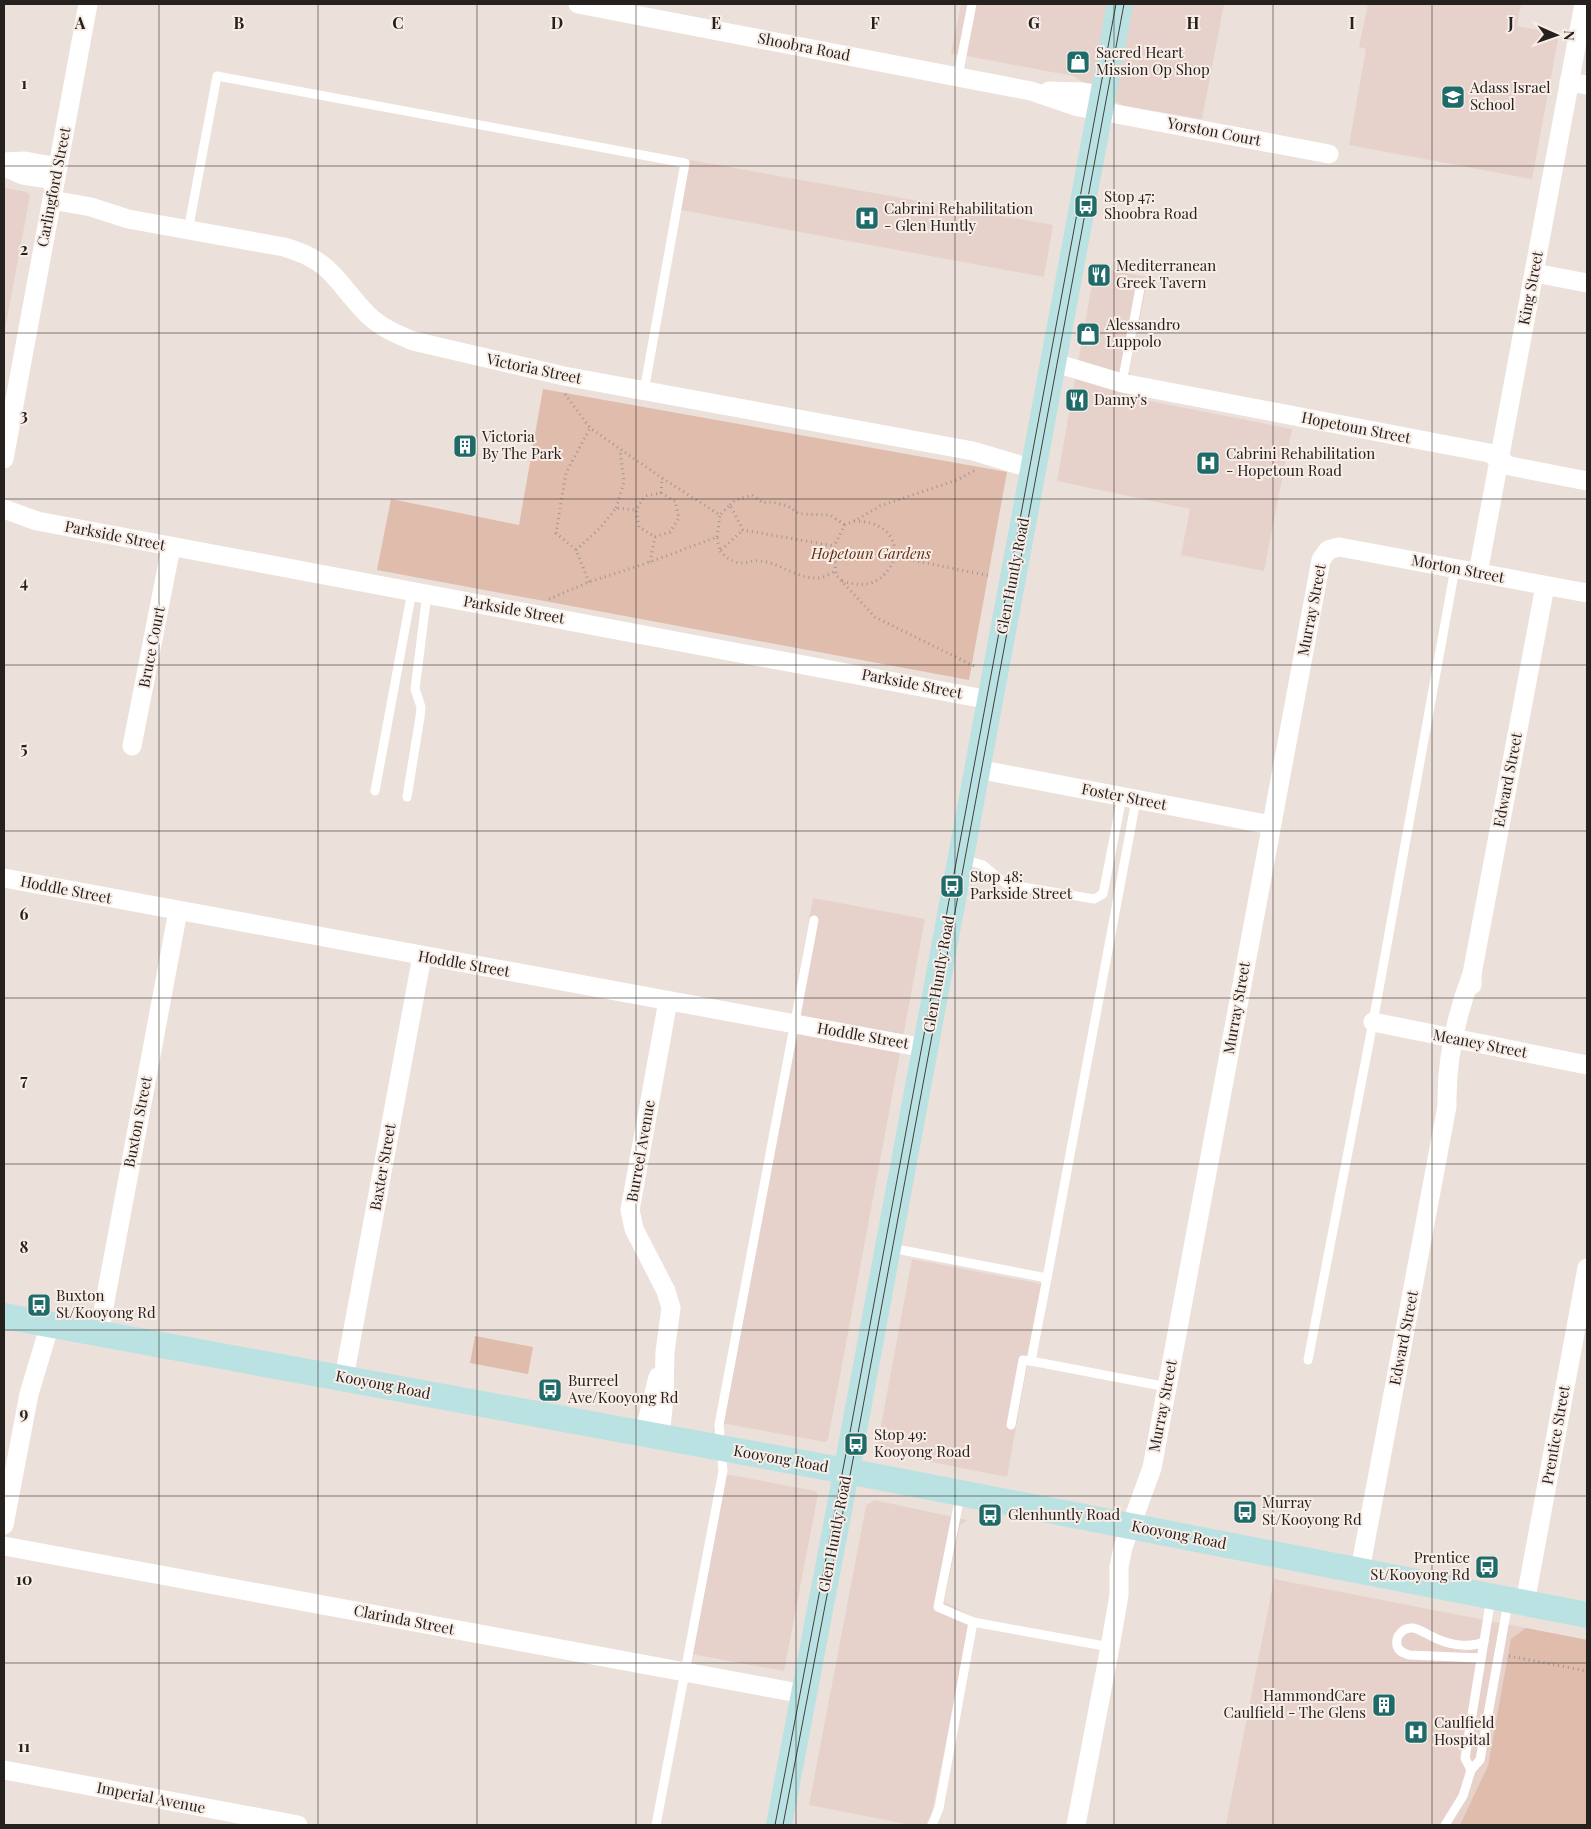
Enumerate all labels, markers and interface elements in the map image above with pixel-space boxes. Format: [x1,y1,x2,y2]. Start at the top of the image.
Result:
north arrow [1531,10,1581,60]
text: A [74,12,86,33]
text: B [234,12,245,33]
text: C [392,12,404,33]
text: D [551,12,563,33]
text: E [711,12,721,33]
text: F [870,12,880,33]
text: G [1028,12,1040,33]
text: H [1187,12,1200,33]
text: I [1349,12,1355,33]
text: J [1507,12,1514,33]
street label: Shoobra Road [756,27,852,65]
text: N [1560,30,1579,41]
place label: Sacred Heart Mission Op Shop [1096,42,1210,79]
shop icon: Sacred Heart Mission Op Shop [1065,49,1091,75]
text: 1 [21,72,27,93]
place label: Adass Israel School [1469,77,1551,114]
school or university icon: Adass Israel School [1440,84,1466,110]
street label: Yorston Court [1165,112,1263,150]
street label: Carlingford Street [32,125,75,248]
place label: Stop 47: Shoobra Road [1104,186,1198,223]
bus stop icon: Stop 47: Shoobra Road [1073,193,1099,219]
place label: Cabrini Rehabilitation - Glen Huntly [884,198,1033,235]
hospital icon: Cabrini Rehabilitation - Glen Huntly [854,205,880,231]
text: 2 [20,238,28,259]
street label: King Street [1513,248,1547,327]
place label: Mediterranean Greek Tavern [1116,255,1216,292]
restaurant icon: Mediterranean Greek Tavern [1086,262,1112,288]
place label: Alessandro Luppolo [1105,314,1180,351]
shop icon: Alessandro Luppolo [1075,321,1101,347]
street label: Victoria Street [484,348,584,388]
restaurant icon: Danny's [1064,387,1090,413]
place label: Danny's [1094,389,1147,409]
text: 3 [20,404,28,425]
street label: Hopetoun Street [1300,407,1413,448]
place label: Victoria By The Park [481,426,563,463]
building icon: Victoria By The Park [452,433,478,459]
place label: Cabrini Rehabilitation - Hopetoun Road [1226,443,1375,480]
hospital icon: Cabrini Rehabilitation - Hopetoun Road [1195,450,1221,476]
street label: Parkside Street [63,515,168,555]
street label: Glen Huntly Road [991,516,1033,636]
park label: Hopetoun Gardens [810,543,931,563]
street label: Morton Street [1410,549,1507,587]
street label: Murray Street [1292,561,1330,658]
text: 4 [20,571,28,592]
street label: Parkside Street [462,590,567,628]
street label: Bruce Court [133,604,169,689]
street label: Parkside Street [860,663,965,703]
street label: Edward Street [1488,730,1526,829]
text: 5 [20,737,28,758]
street label: Foster Street [1080,778,1169,814]
place label: Stop 48: Parkside Street [970,866,1073,903]
street label: Hoddle Street [19,870,114,908]
bus stop icon: Stop 48: Parkside Street [939,873,965,899]
text: 6 [20,903,29,924]
street label: Glen Huntly Road [918,914,958,1034]
street label: Hoddle Street [417,945,512,981]
street label: Murray Street [1218,959,1254,1056]
street label: Hoddle Street [816,1017,911,1053]
street label: Meaney Street [1431,1024,1530,1062]
text: 7 [20,1069,28,1090]
street label: Buxton Street [118,1074,156,1169]
street label: Burreel Avenue [621,1098,659,1203]
street label: Baxter Street [365,1121,400,1212]
text: 8 [20,1236,29,1257]
place label: Buxton St/Kooyong Rd [56,1285,156,1322]
street label: Edward Street [1384,1288,1422,1387]
bus stop icon: Buxton St/Kooyong Rd [26,1292,52,1318]
street label: Murray Street [1143,1357,1181,1454]
street label: Kooyong Road [334,1365,433,1403]
place label: Burreel Ave/Kooyong Rd [567,1370,679,1407]
bus stop icon: Burreel Ave/Kooyong Rd [537,1377,563,1403]
street label: Prentice Street [1536,1383,1574,1486]
text: 9 [20,1402,29,1423]
place label: Stop 49: Kooyong Road [874,1424,971,1461]
bus stop icon: Stop 49: Kooyong Road [843,1431,869,1457]
street label: Kooyong Road [732,1440,831,1476]
street label: Glen Huntly Road [813,1474,855,1594]
place label: Murray St/Kooyong Rd [1262,1492,1362,1529]
bus stop icon: Murray St/Kooyong Rd [1232,1499,1258,1525]
bus stop icon: Glenhuntly Road [977,1502,1003,1528]
place label: Glenhuntly Road [1008,1504,1121,1524]
street label: Kooyong Road [1130,1515,1229,1553]
place label: Prentice St/Kooyong Rd [1370,1547,1470,1584]
bus stop icon: Prentice St/Kooyong Rd [1474,1554,1500,1580]
text: 10 [16,1568,32,1589]
street label: Clarinda Street [352,1599,457,1639]
place label: HammondCare Caulfield - The Glens [1224,1685,1366,1722]
building icon: HammondCare Caulfield - The Glens [1371,1692,1397,1718]
place label: Caulfield Hospital [1434,1712,1495,1749]
hospital icon: Caulfield Hospital [1403,1719,1429,1745]
text: 11 [18,1735,30,1756]
street label: Imperial Avenue [95,1777,207,1817]

